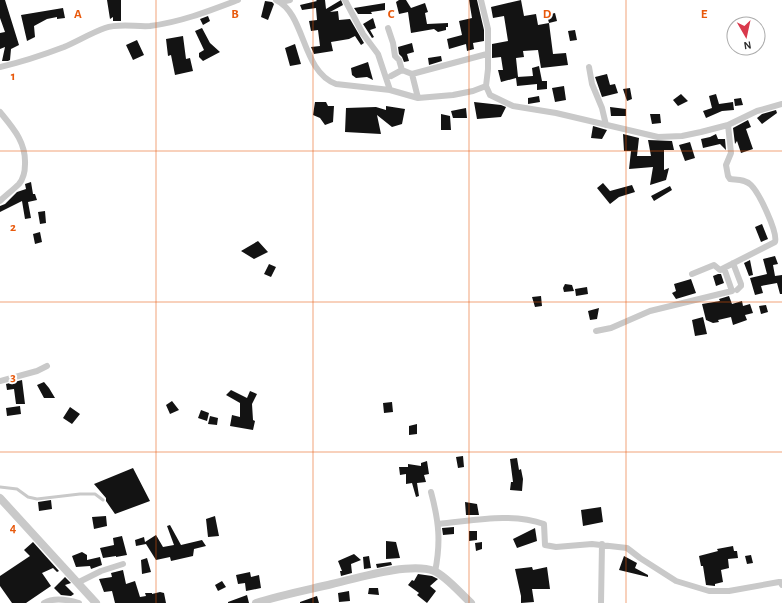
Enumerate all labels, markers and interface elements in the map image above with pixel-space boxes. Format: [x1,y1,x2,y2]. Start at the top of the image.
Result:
text: A [74,8,82,21]
text: B [231,8,239,21]
text: C [388,8,395,21]
text: D [543,8,552,21]
text: E [701,8,708,21]
north arrow [726,16,766,56]
text: N [743,39,752,51]
text: 1 [11,70,15,83]
text: 2 [10,221,16,234]
text: 3 [10,371,16,384]
text: 4 [10,522,17,535]

